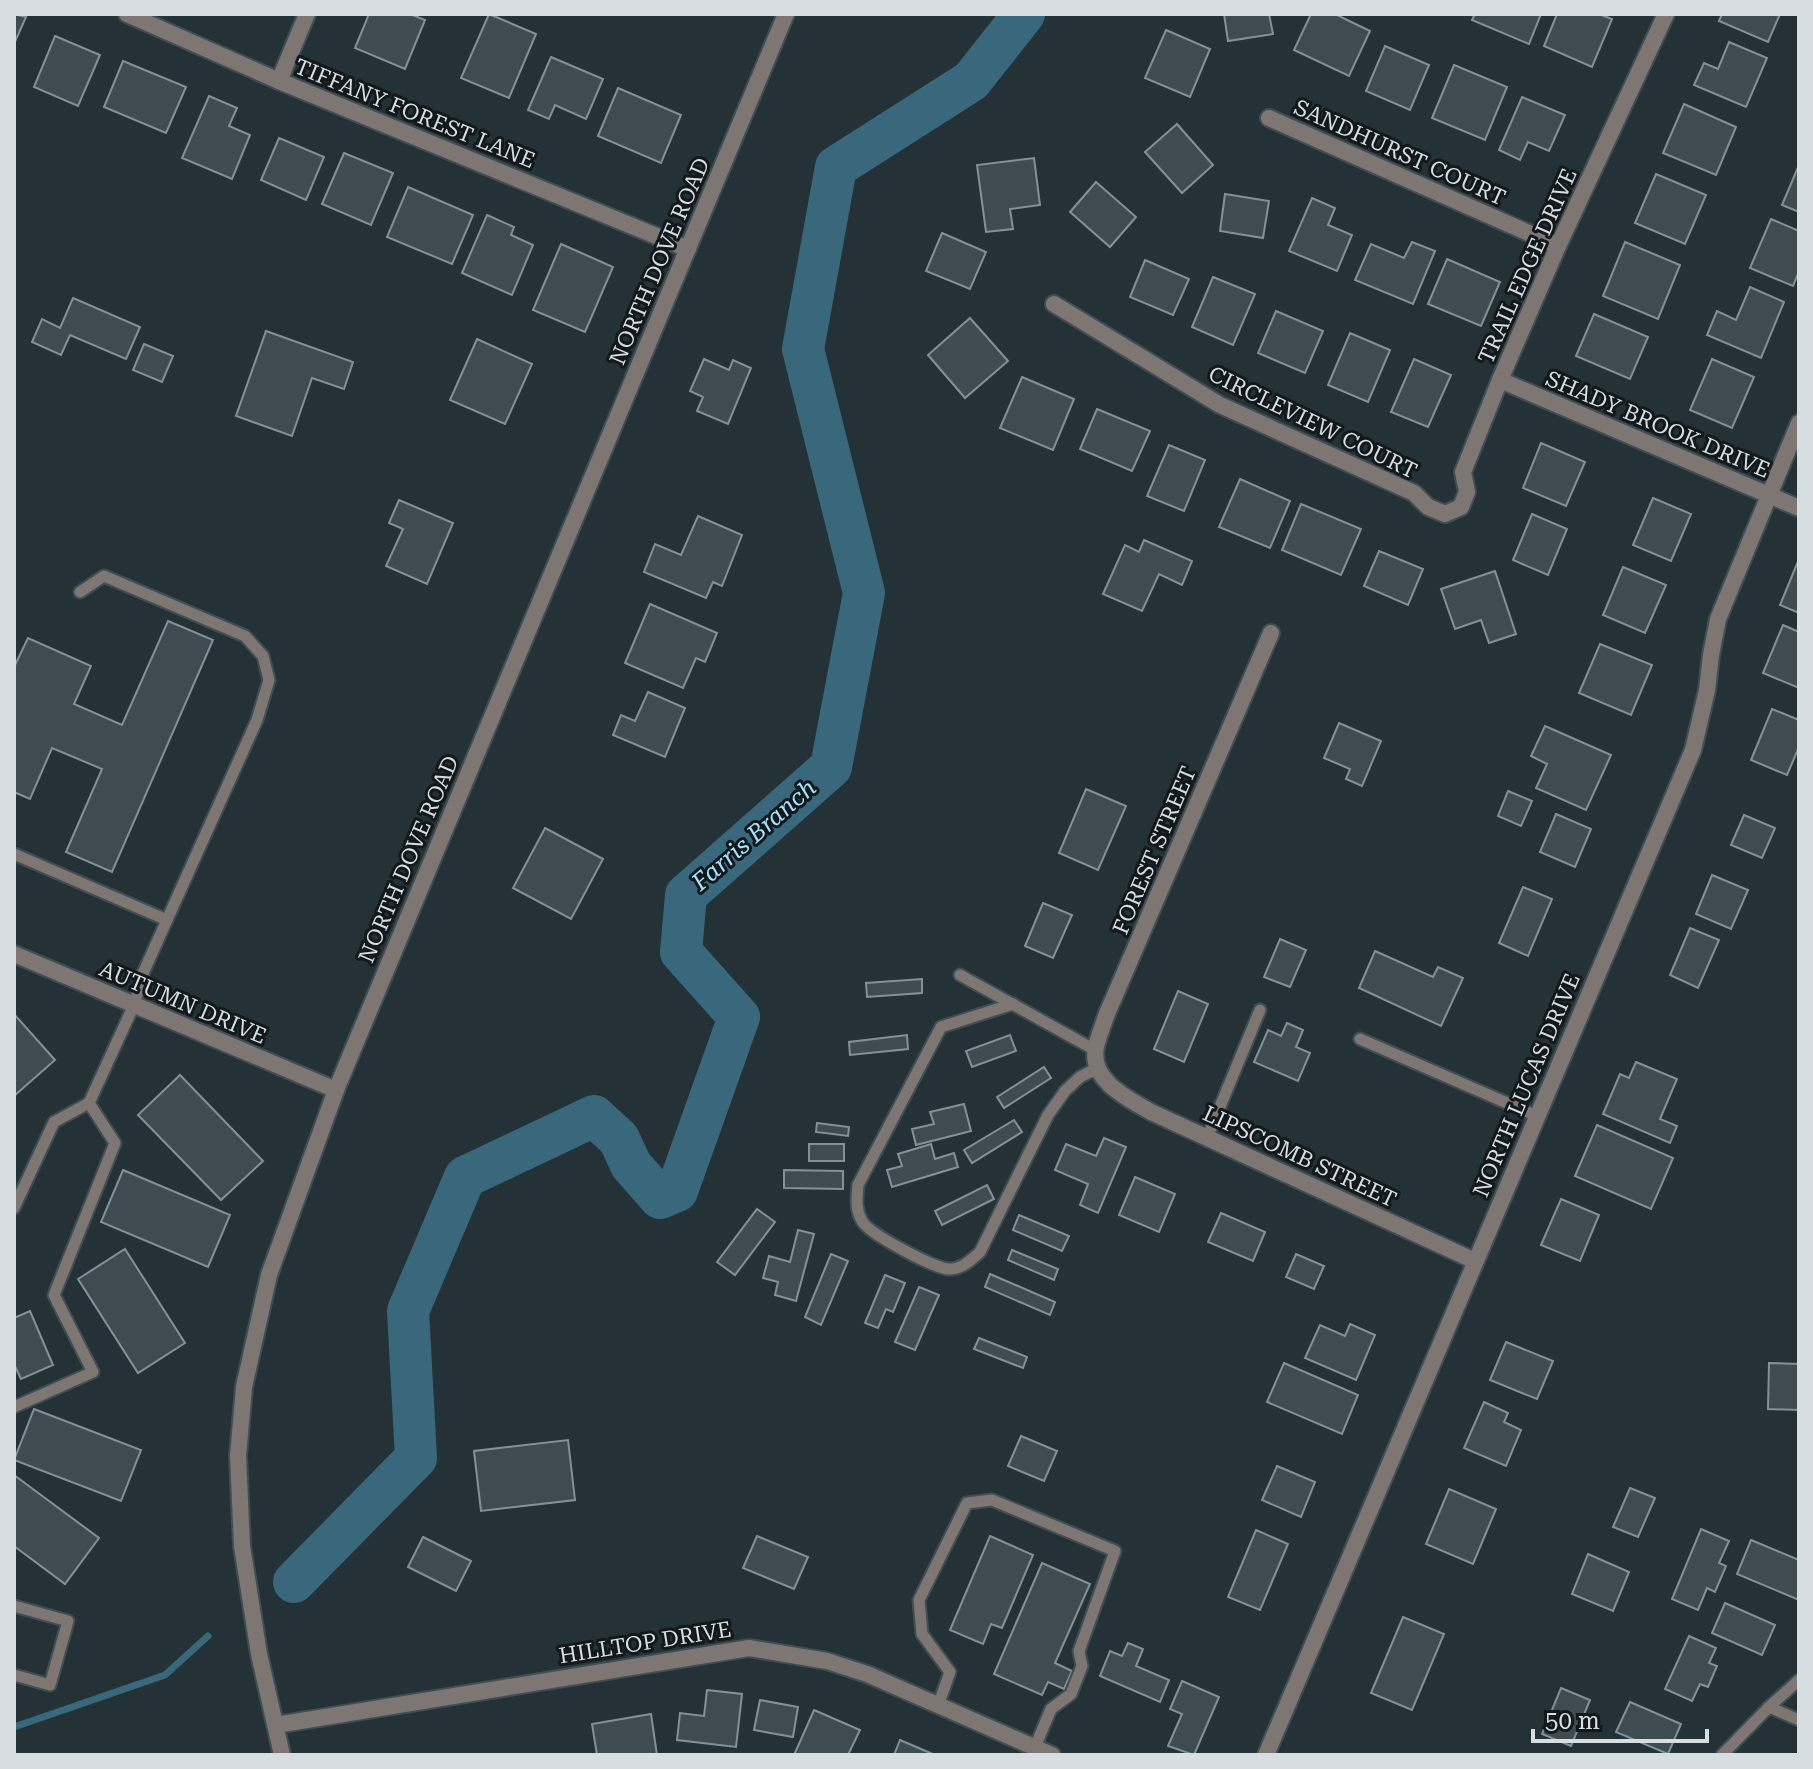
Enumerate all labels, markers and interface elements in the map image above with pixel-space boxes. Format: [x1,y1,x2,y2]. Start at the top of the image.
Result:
street label: TIFFANY FOREST LANE [291,54,539,173]
street label: SANDHURST COURT [1290,94,1509,210]
street label: NORTH DOVE ROAD [605,154,714,368]
street label: TRAIL EDGE DRIVE [1473,165,1582,368]
street label: CIRCLEVIEW COURT [1205,361,1421,484]
street label: SHADY BROOK DRIVE [1542,366,1773,483]
street label: NORTH DOVE ROAD [354,752,463,966]
street label: FOREST STREET [1108,763,1201,938]
water label: Farris Branch [686,774,822,897]
street label: AUTUMN DRIVE [96,956,270,1049]
street label: NORTH LUCAS DRIVE [1468,970,1585,1201]
street label: LIPSCOMB STREET [1199,1101,1400,1212]
street label: HILLTOP DRIVE [557,1617,733,1668]
scale bar [1533,1693,1707,1743]
text: 50 m [1545,1707,1600,1735]

